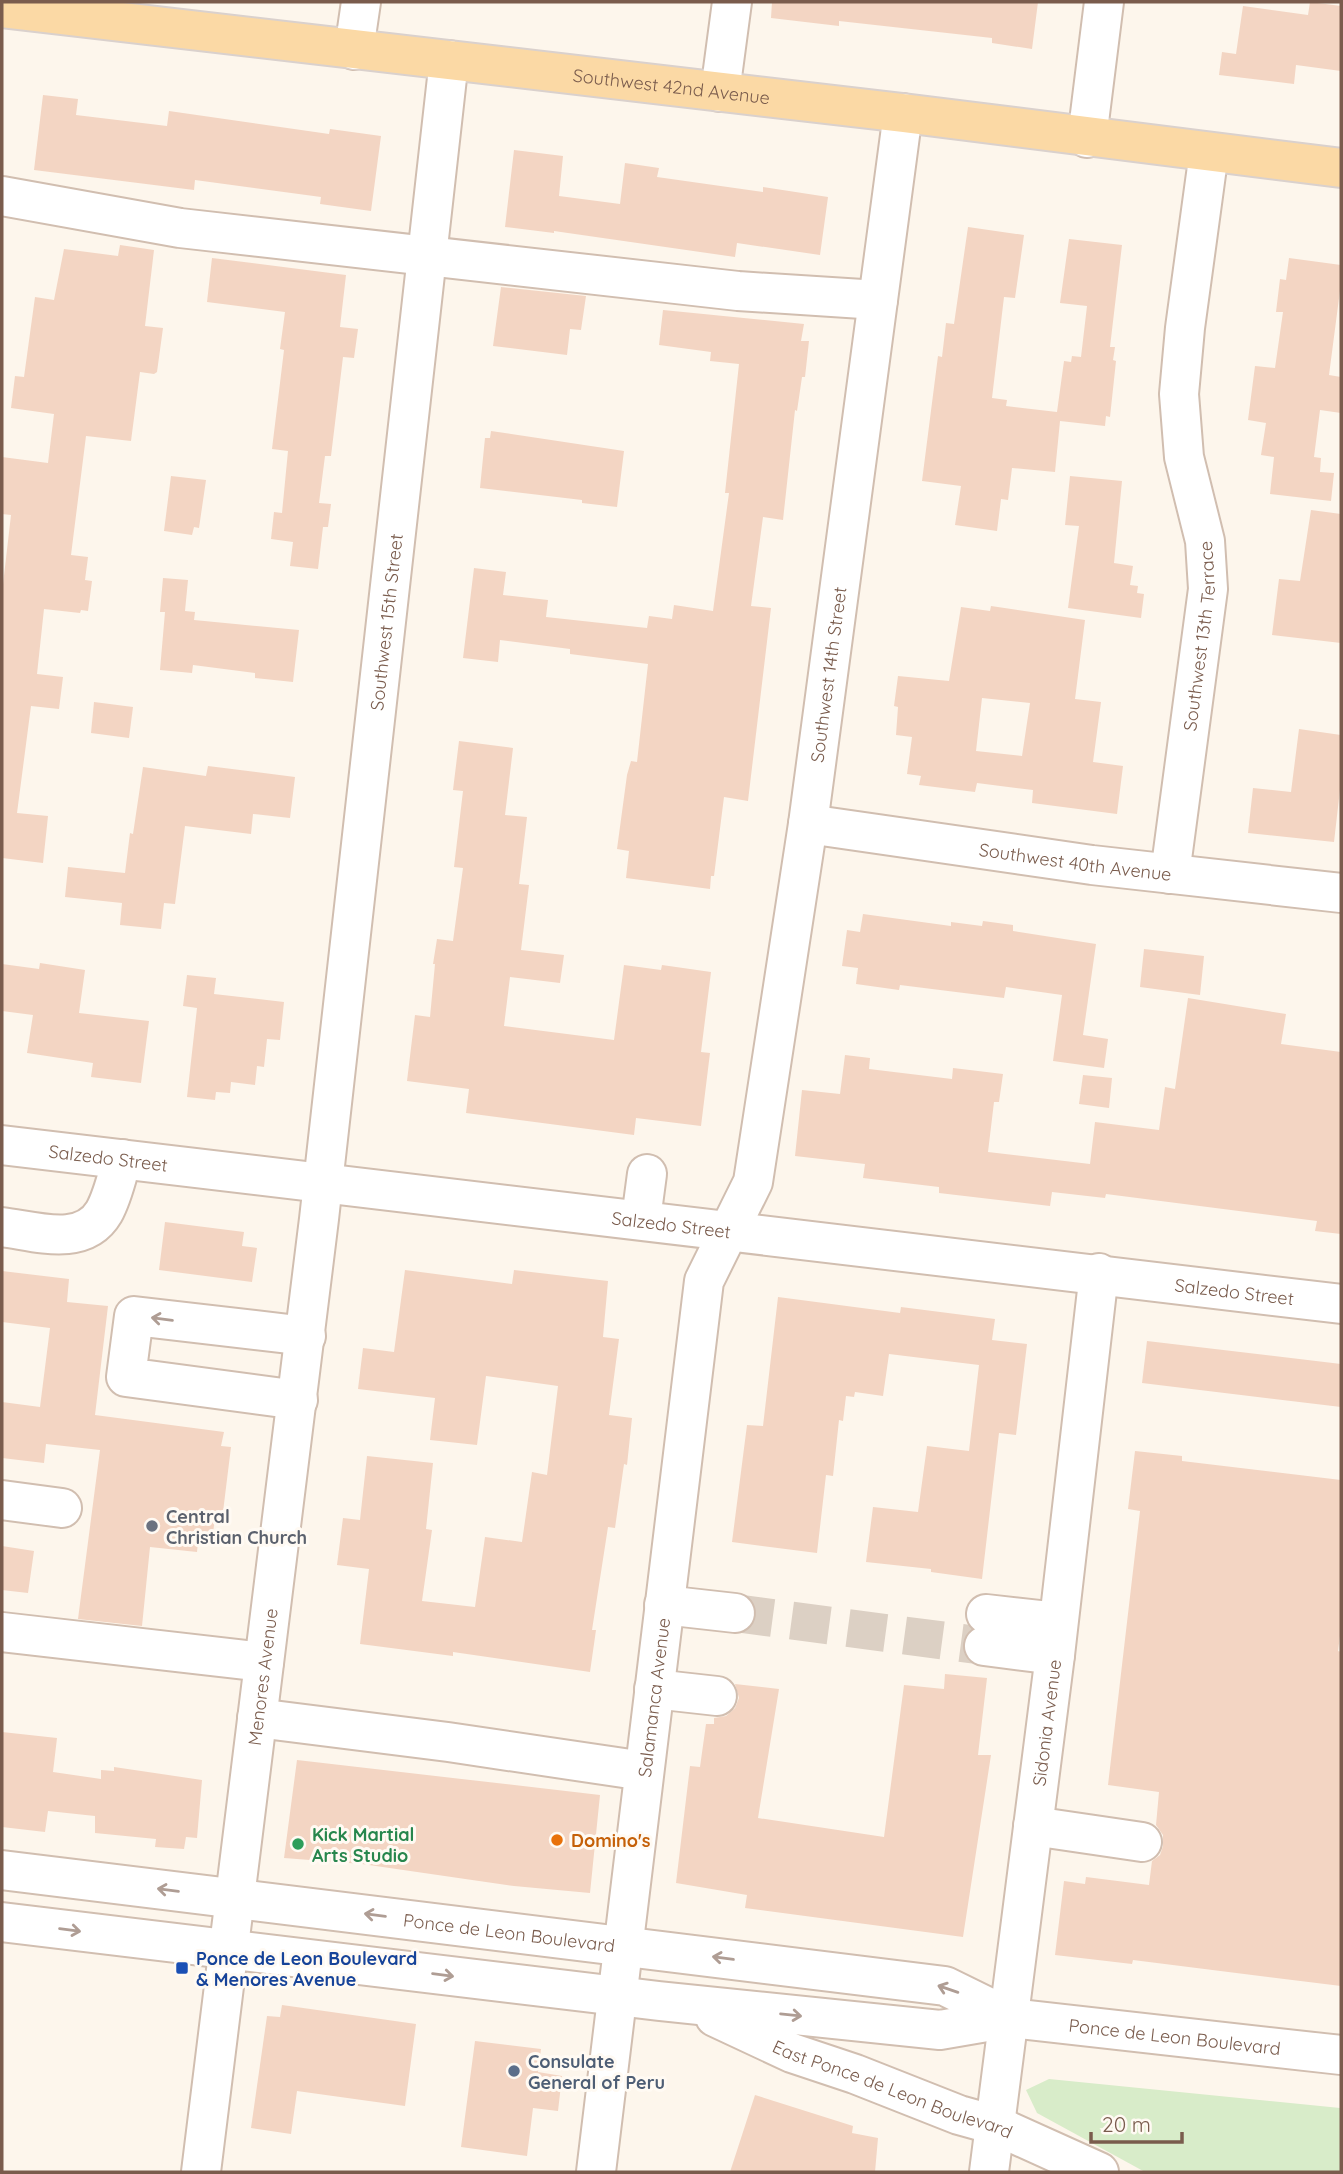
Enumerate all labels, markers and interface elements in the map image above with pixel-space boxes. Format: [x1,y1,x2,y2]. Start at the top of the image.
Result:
street label: Southwest 42nd Avenue [572,63,771,109]
street label: Southwest 15th Street [365,532,407,712]
street label: Southwest 13th Terrace [1178,540,1220,732]
street label: Southwest 14th Street [805,585,851,764]
street label: Southwest 40th Avenue [978,837,1173,885]
street label: Salzedo Street [47,1139,169,1176]
street label: Salzedo Street [610,1206,732,1243]
street label: Salzedo Street [1174,1273,1295,1310]
one-way arrow [151,1313,174,1326]
place label: Central Christian Church [166,1505,307,1549]
marker: Central Christian Church [144,1518,160,1534]
street label: Menores Avenue [242,1607,282,1747]
street label: Salamanca Avenue [632,1616,675,1779]
street label: Sidonia Avenue [1027,1658,1066,1787]
place label: Kick Martial Arts Studio [312,1823,414,1867]
place label: Domino's [571,1829,651,1852]
marker: Domino's [549,1832,565,1848]
marker: Kick Martial Arts Studio [290,1836,306,1852]
one-way arrow [157,1883,180,1896]
street label: Ponce de Leon Boulevard [402,1908,616,1957]
one-way arrow [365,1909,387,1922]
one-way arrow [58,1923,80,1936]
place label: Ponce de Leon Boulevard & Menores Avenue [196,1947,417,1991]
one-way arrow [712,1951,735,1964]
marker: Ponce de Leon Boulevard & Menores Avenue [174,1960,190,1976]
one-way arrow [431,1969,454,1982]
one-way arrow [937,1982,959,1994]
one-way arrow [779,2009,802,2022]
street label: Ponce de Leon Boulevard [1068,2013,1282,2060]
street label: East Ponce de Leon Boulevard [769,2034,1016,2143]
place label: Consulate General of Peru [528,2050,665,2094]
marker: Consulate General of Peru [506,2063,522,2079]
scale bar [1091,2100,1182,2144]
text: 20 m [1102,2111,1151,2137]

